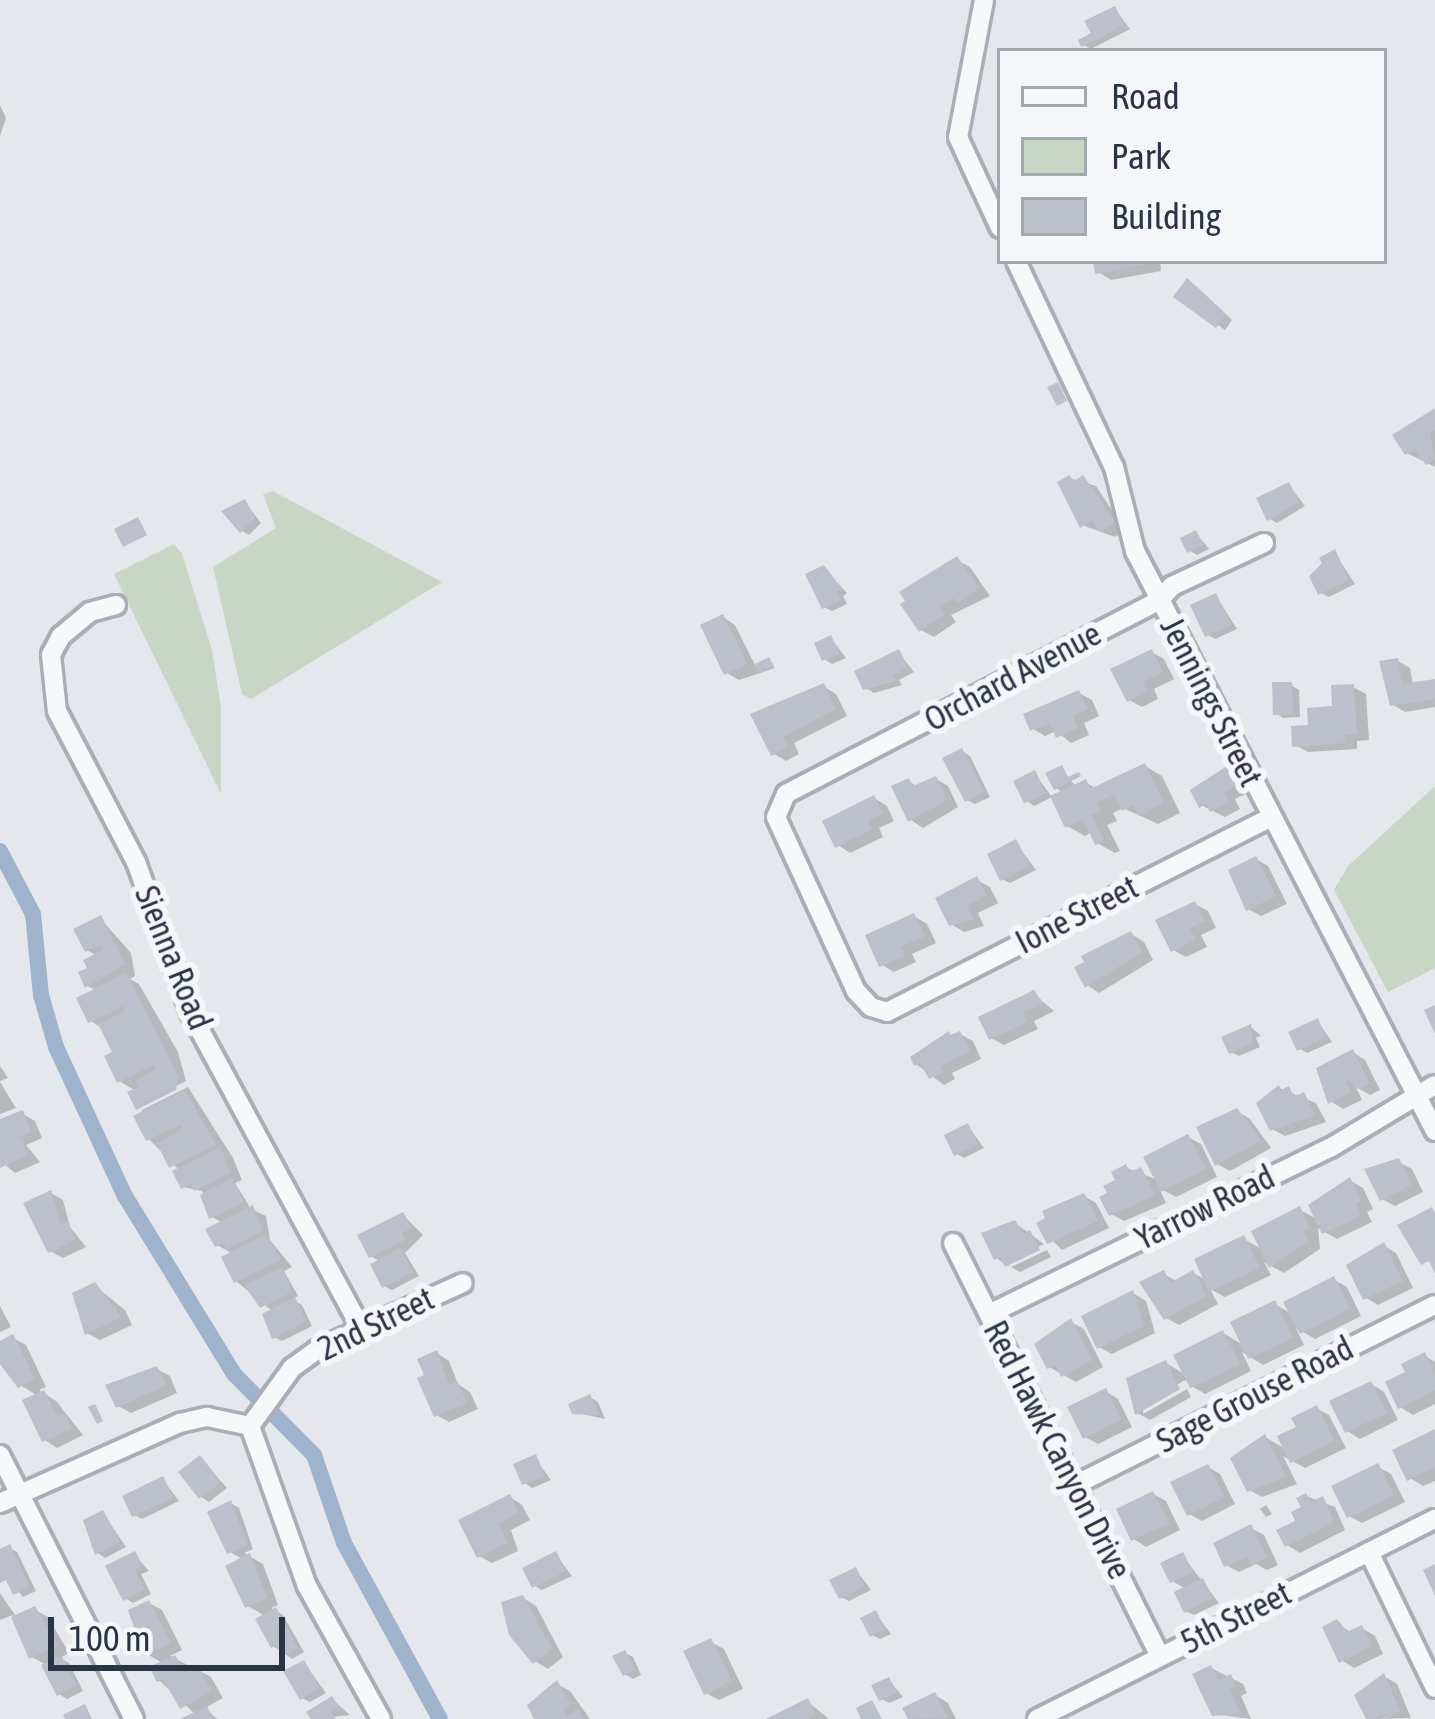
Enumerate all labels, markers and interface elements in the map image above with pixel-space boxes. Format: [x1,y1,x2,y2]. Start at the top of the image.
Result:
legend [997,48,1387,264]
text: Road [1111,75,1180,117]
text: Park [1111,135,1171,177]
text: Building [1111,195,1221,237]
street label: Jennings Street [1152,611,1270,793]
street label: Orchard Avenue [918,614,1108,740]
street label: Ione Street [1009,867,1145,963]
street label: Sienna Road [126,880,220,1036]
street label: Yarrow Road [1129,1157,1281,1259]
street label: 2nd Street [312,1279,440,1369]
street label: Red Hawk Canyon Drive [975,1314,1139,1586]
street label: Sage Grouse Road [1150,1329,1360,1461]
street label: 5th Street [1174,1574,1298,1662]
scale bar [54,1593,291,1667]
text: 100 m [69,1617,151,1659]

